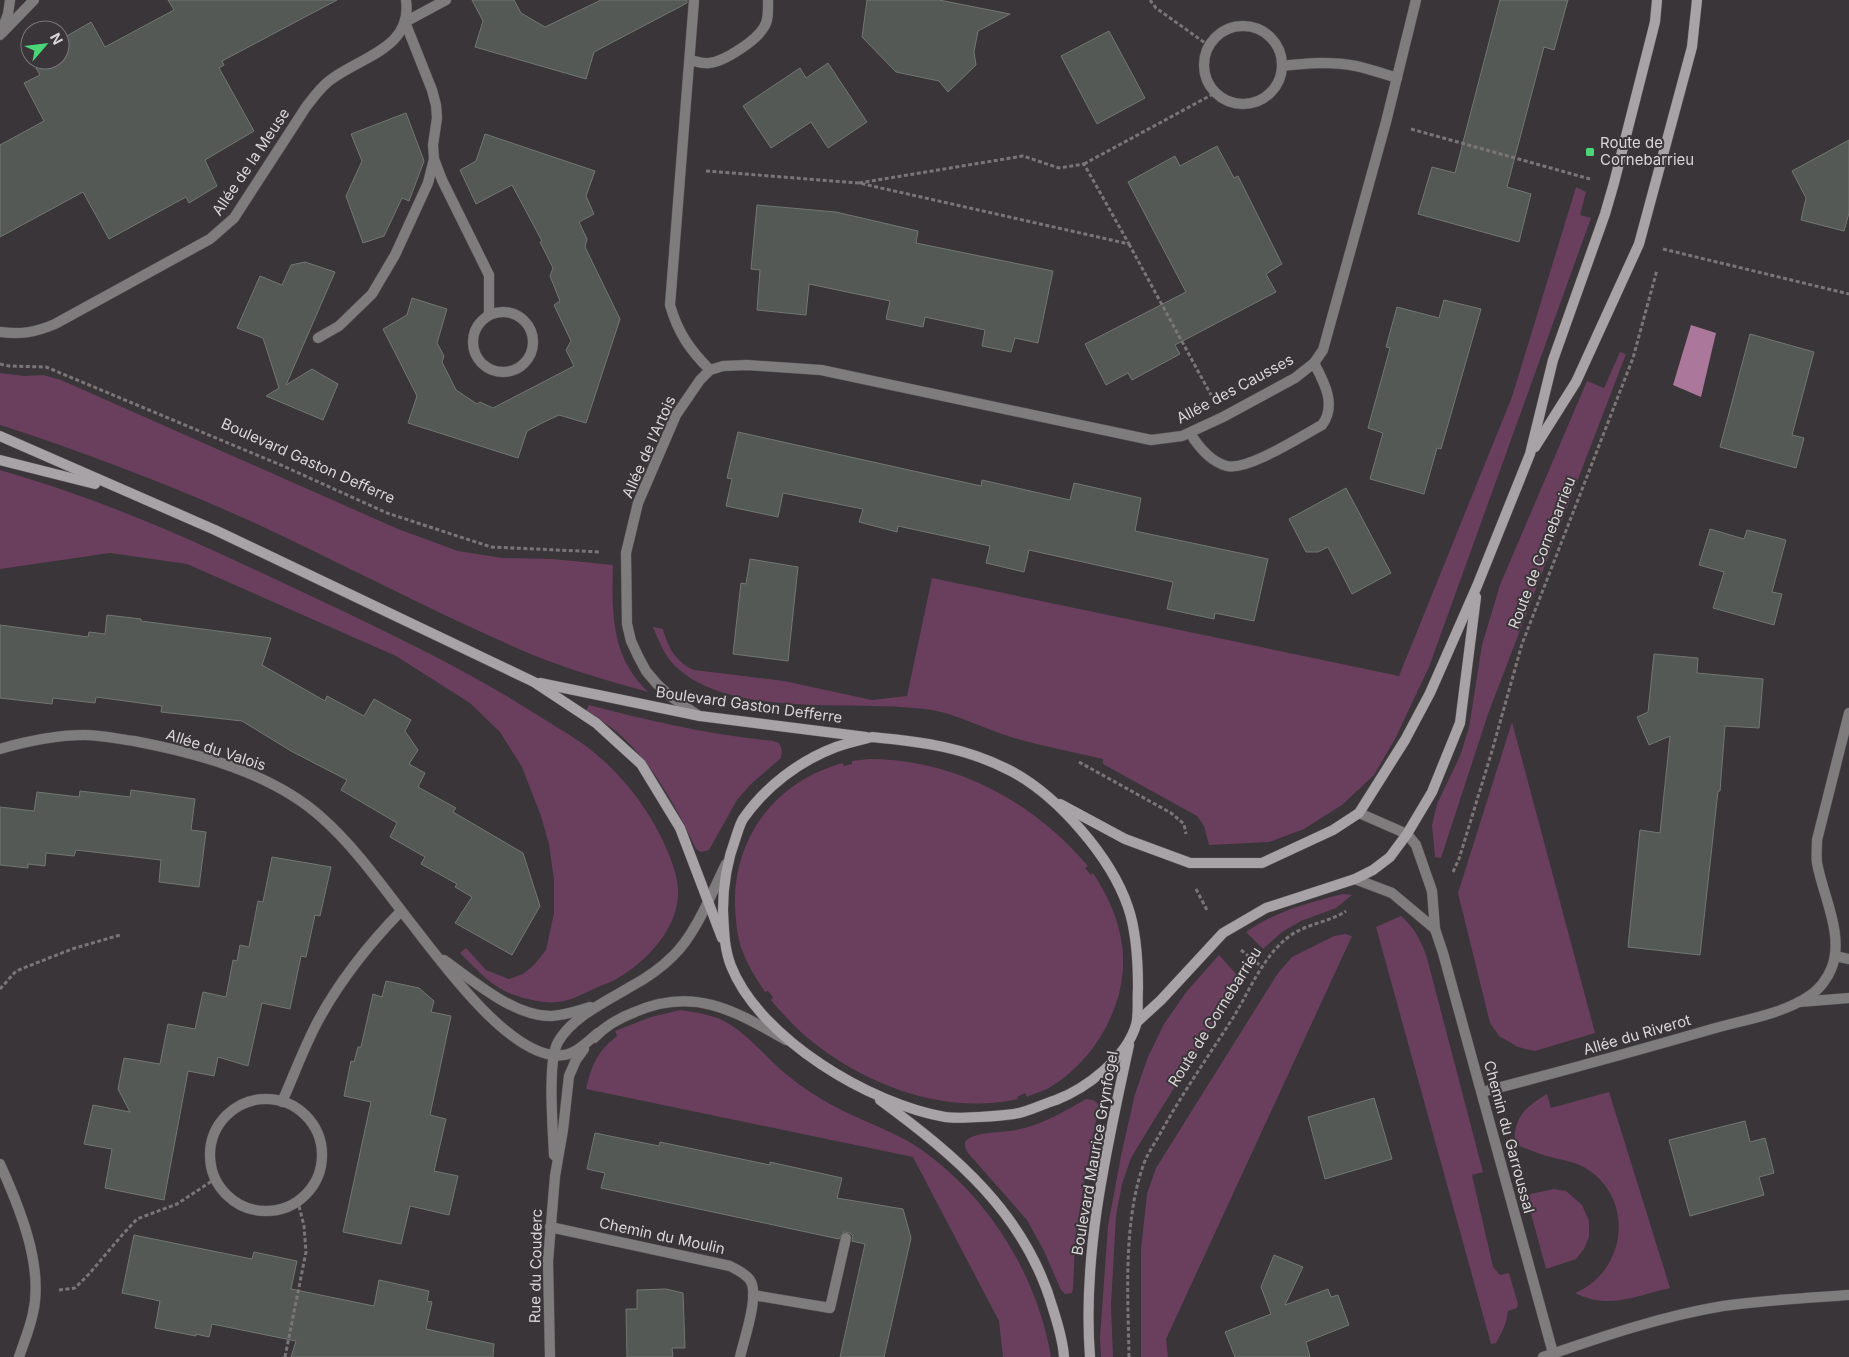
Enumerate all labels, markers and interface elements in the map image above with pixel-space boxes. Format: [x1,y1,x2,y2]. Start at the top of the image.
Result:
north arrow [20,20,70,70]
text: N [47,30,67,47]
street label: Allée de la Meuse [208,104,294,219]
place label: Route de Cornebarrieu [1600,133,1694,169]
marker: Route de Cornebarrieu [1584,146,1596,158]
street label: Allée des Causses [1173,350,1297,427]
street label: Allée de l'Artois [618,393,680,501]
street label: Boulevard Gaston Defferre [218,414,398,507]
street label: Route de Cornebarrieu [1504,474,1579,632]
street label: Boulevard Gaston Defferre [655,682,844,727]
street label: Allée du Valois [164,724,269,775]
street label: Route de Cornebarrieu [1164,943,1265,1090]
street label: Allée du Riverot [1581,1010,1693,1059]
street label: Boulevard Maurice Grynfogel [1067,1049,1122,1257]
street label: Chemin du Garroussal [1480,1058,1539,1215]
street label: Rue du Couderc [525,1209,546,1323]
street label: Chemin du Moulin [597,1213,727,1258]

